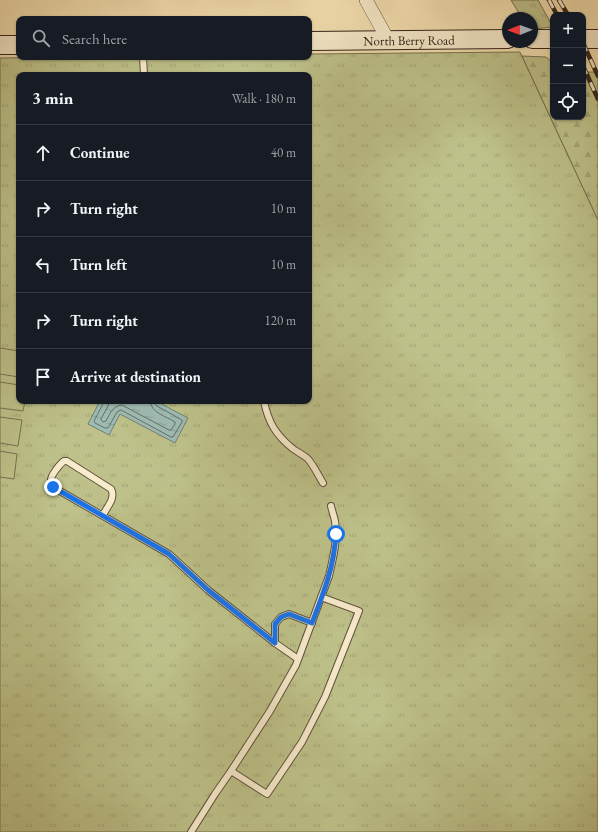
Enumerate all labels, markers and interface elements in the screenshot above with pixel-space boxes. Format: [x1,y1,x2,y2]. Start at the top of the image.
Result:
north arrow [502,12,538,48]
map controls [550,12,586,120]
button: + [550,12,586,48]
search box [16,16,312,60]
icon: search [30,27,52,49]
text: Search here [62,29,127,48]
street label: North Berry Road [363,31,455,49]
button: − [550,48,586,84]
button: locate [550,84,586,120]
text: 3 min [32,87,73,109]
text: Walk · 180 m [232,90,296,107]
icon: ahead [32,142,54,164]
text: Continue [70,143,130,162]
text: 40 m [271,144,296,161]
icon: right [32,198,54,220]
text: Turn right [70,199,138,218]
text: 10 m [271,200,296,217]
icon: left [32,254,54,276]
text: Turn left [70,255,127,274]
text: 10 m [271,256,296,273]
icon: right [32,310,54,332]
text: Turn right [70,311,138,330]
text: 120 m [265,312,296,329]
icon: arrive [32,366,54,388]
text: Arrive at destination [70,367,201,386]
route end [44,478,62,496]
route start [327,525,345,543]

